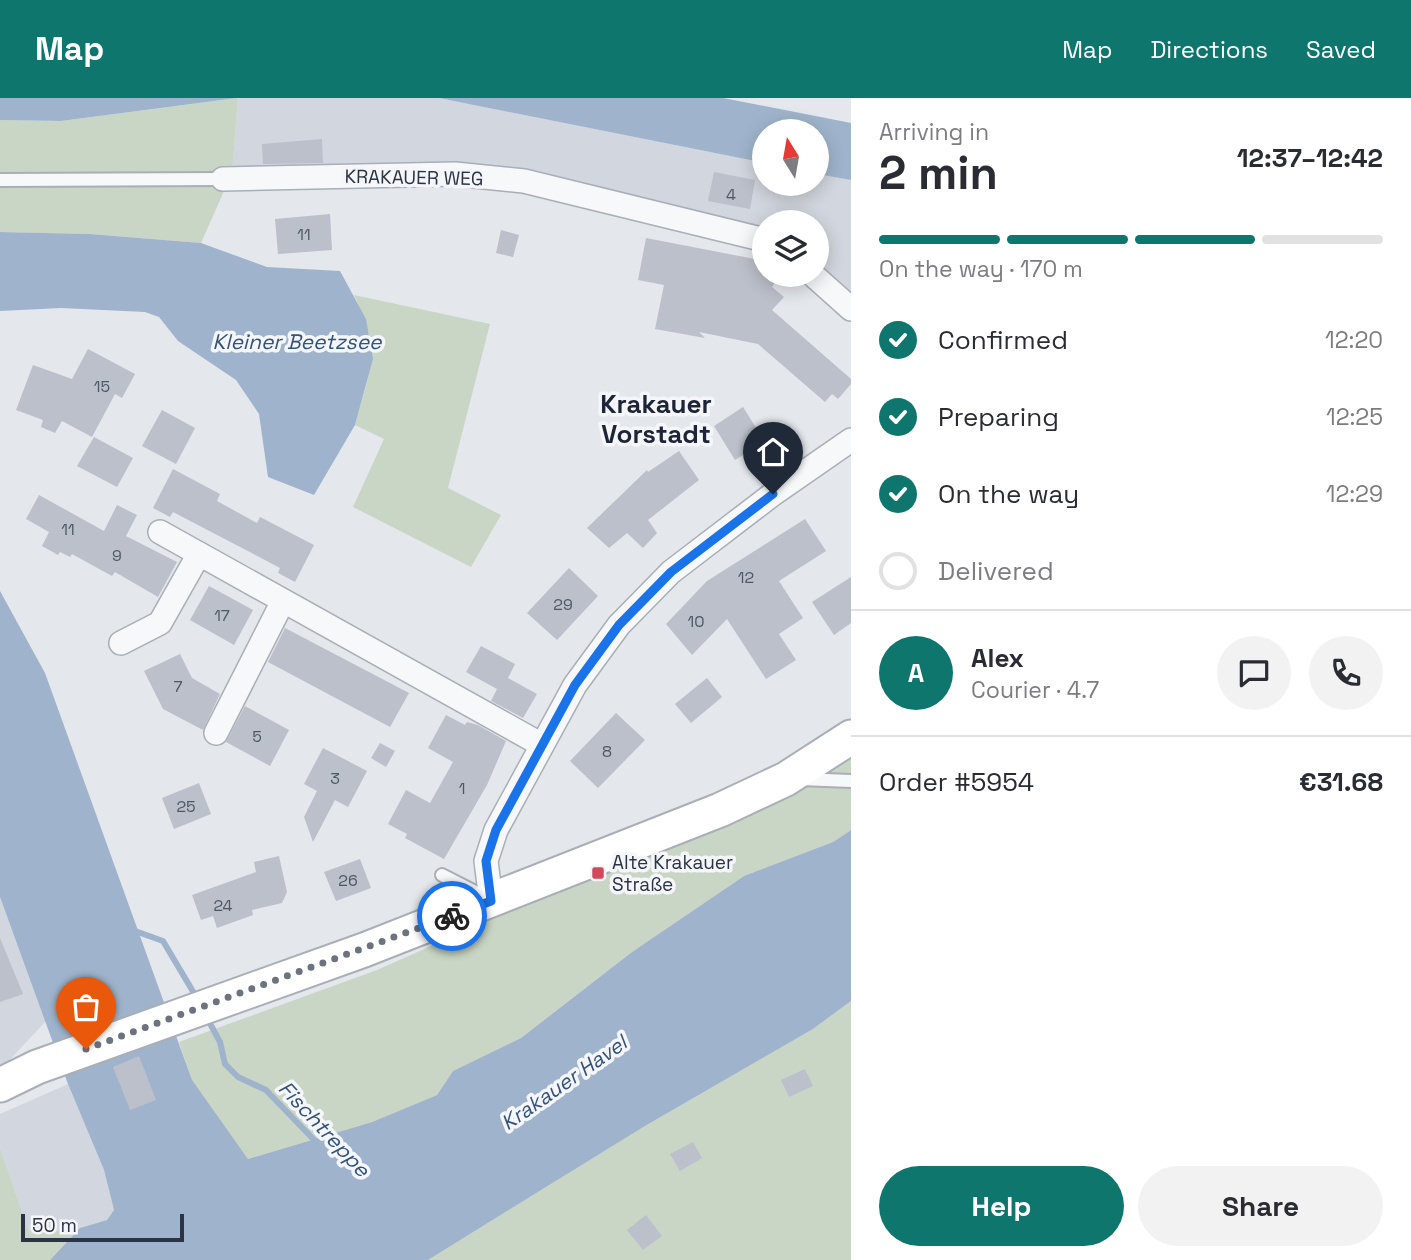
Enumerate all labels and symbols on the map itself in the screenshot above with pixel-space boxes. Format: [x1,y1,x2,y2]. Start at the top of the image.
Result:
north arrow [752,119,830,196]
street label: KRAKAUER WEG [344,164,484,191]
house number: 4 [726,184,736,205]
house number: 11 [297,224,311,245]
water label: Kleiner Beetzsee [212,328,383,355]
house number: 15 [94,376,110,397]
district label: Krakauer Vorstadt [600,387,712,451]
pin [743,422,803,494]
house number: 11 [61,519,75,540]
house number: 9 [112,545,122,566]
house number: 12 [738,567,754,588]
house number: 29 [553,594,573,615]
house number: 17 [214,605,230,626]
house number: 10 [688,611,704,632]
house number: 7 [173,676,183,697]
house number: 5 [252,726,262,747]
house number: 8 [602,741,612,762]
house number: 3 [330,768,340,789]
house number: 1 [459,778,465,799]
house number: 25 [176,796,196,817]
place label: Alte Krakauer Straße [612,850,733,897]
marker: Alte Krakauer Straße [590,865,606,881]
house number: 26 [338,870,358,891]
courier [417,881,487,951]
house number: 24 [213,895,233,916]
pin [56,977,116,1049]
water label: Krakauer Havel [495,1028,634,1136]
water label: Fischtreppe [273,1075,377,1184]
scale bar [21,1211,184,1243]

